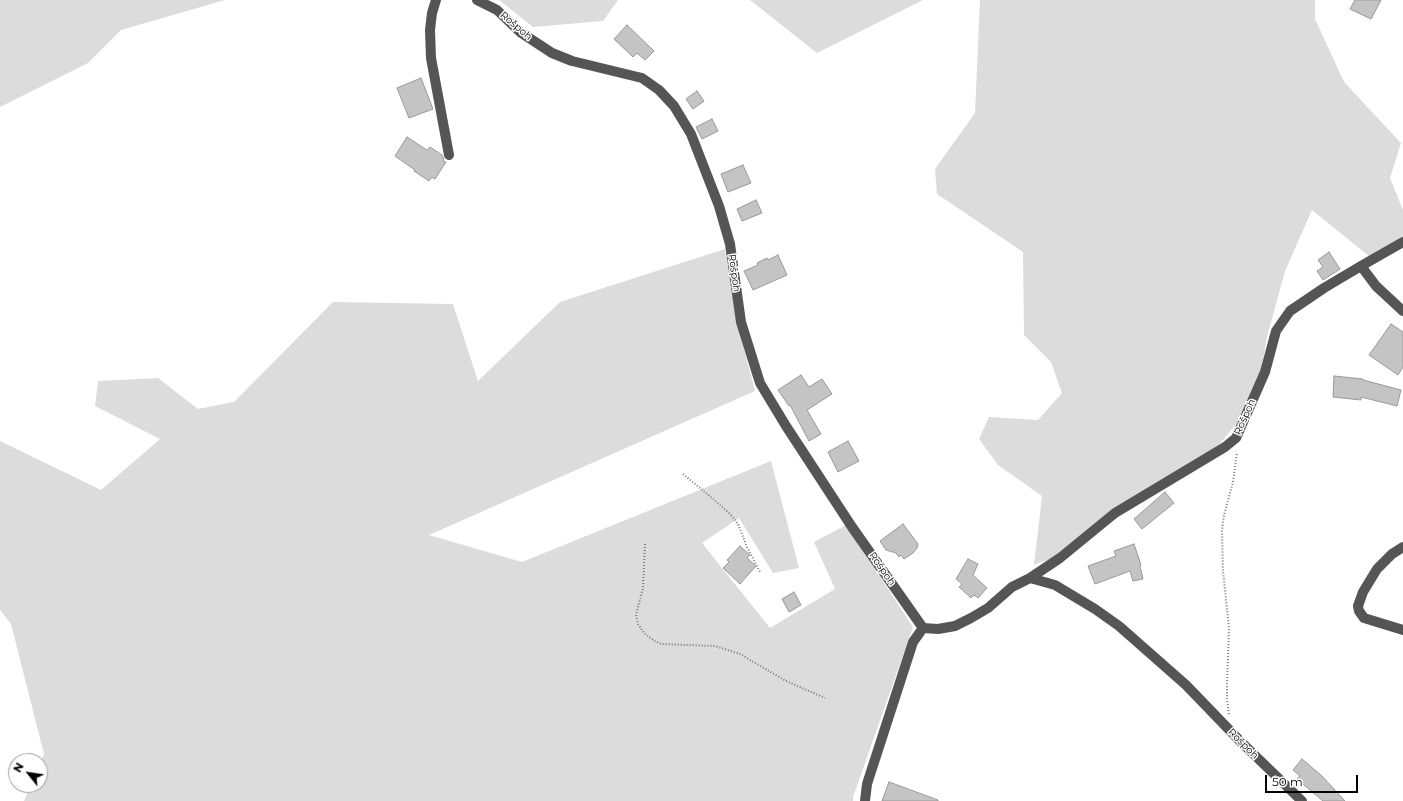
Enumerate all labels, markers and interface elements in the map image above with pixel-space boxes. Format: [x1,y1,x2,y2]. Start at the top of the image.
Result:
street label: Rošpoh [498,9,534,43]
street label: Rošpoh [725,253,743,293]
street label: Rošpoh [1232,397,1258,437]
street label: Rošpoh [866,550,898,588]
street label: Rošpoh [1225,726,1261,762]
north arrow [8,753,48,793]
text: N [10,760,27,775]
scale bar [1267,767,1360,793]
text: 50 m [1272,774,1303,789]

